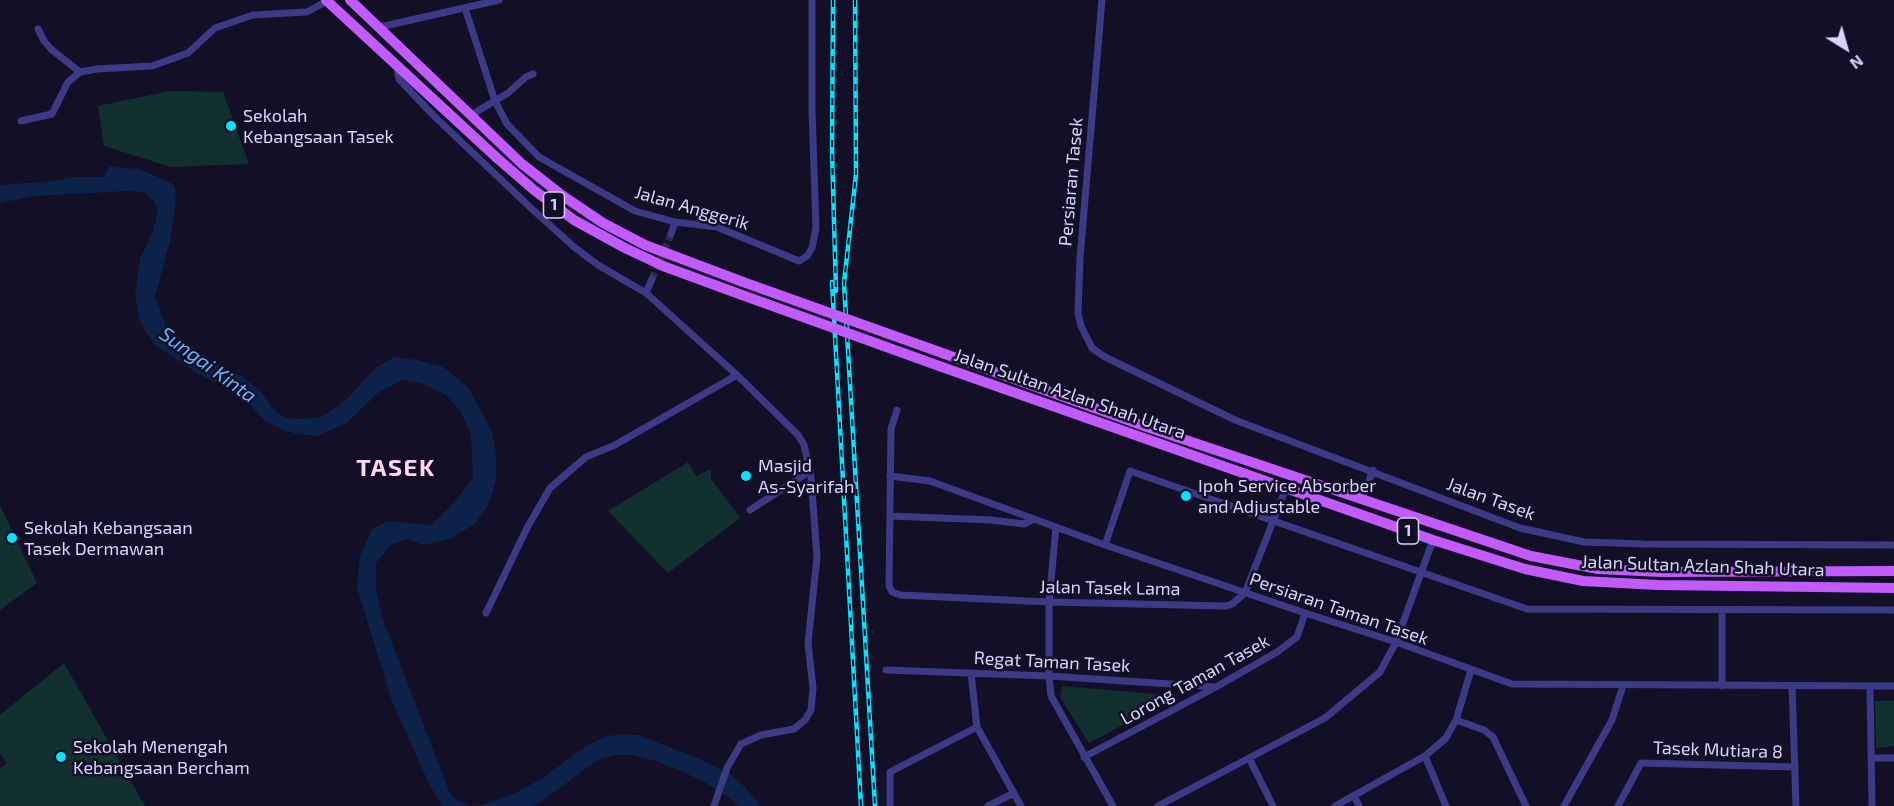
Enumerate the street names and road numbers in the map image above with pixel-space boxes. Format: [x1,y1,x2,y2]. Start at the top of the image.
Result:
street label: Persiaran Tasek [1055,117,1087,247]
street label: Jalan Anggerik [632,181,752,235]
road number: 1 [544,192,564,218]
street label: Jalan Sultan Azlan Shah Utara [951,344,1189,444]
street label: Jalan Tasek [1444,473,1538,525]
road number: 1 [1398,518,1418,544]
street label: Jalan Sultan Azlan Shah Utara [1581,551,1825,581]
street label: Persiaran Taman Tasek [1247,568,1431,650]
street label: Jalan Tasek Lama [1039,576,1181,600]
street label: Lorong Taman Tasek [1117,630,1273,730]
street label: Regat Taman Tasek [973,647,1131,677]
street label: Tasek Mutiara 8 [1653,737,1783,763]

